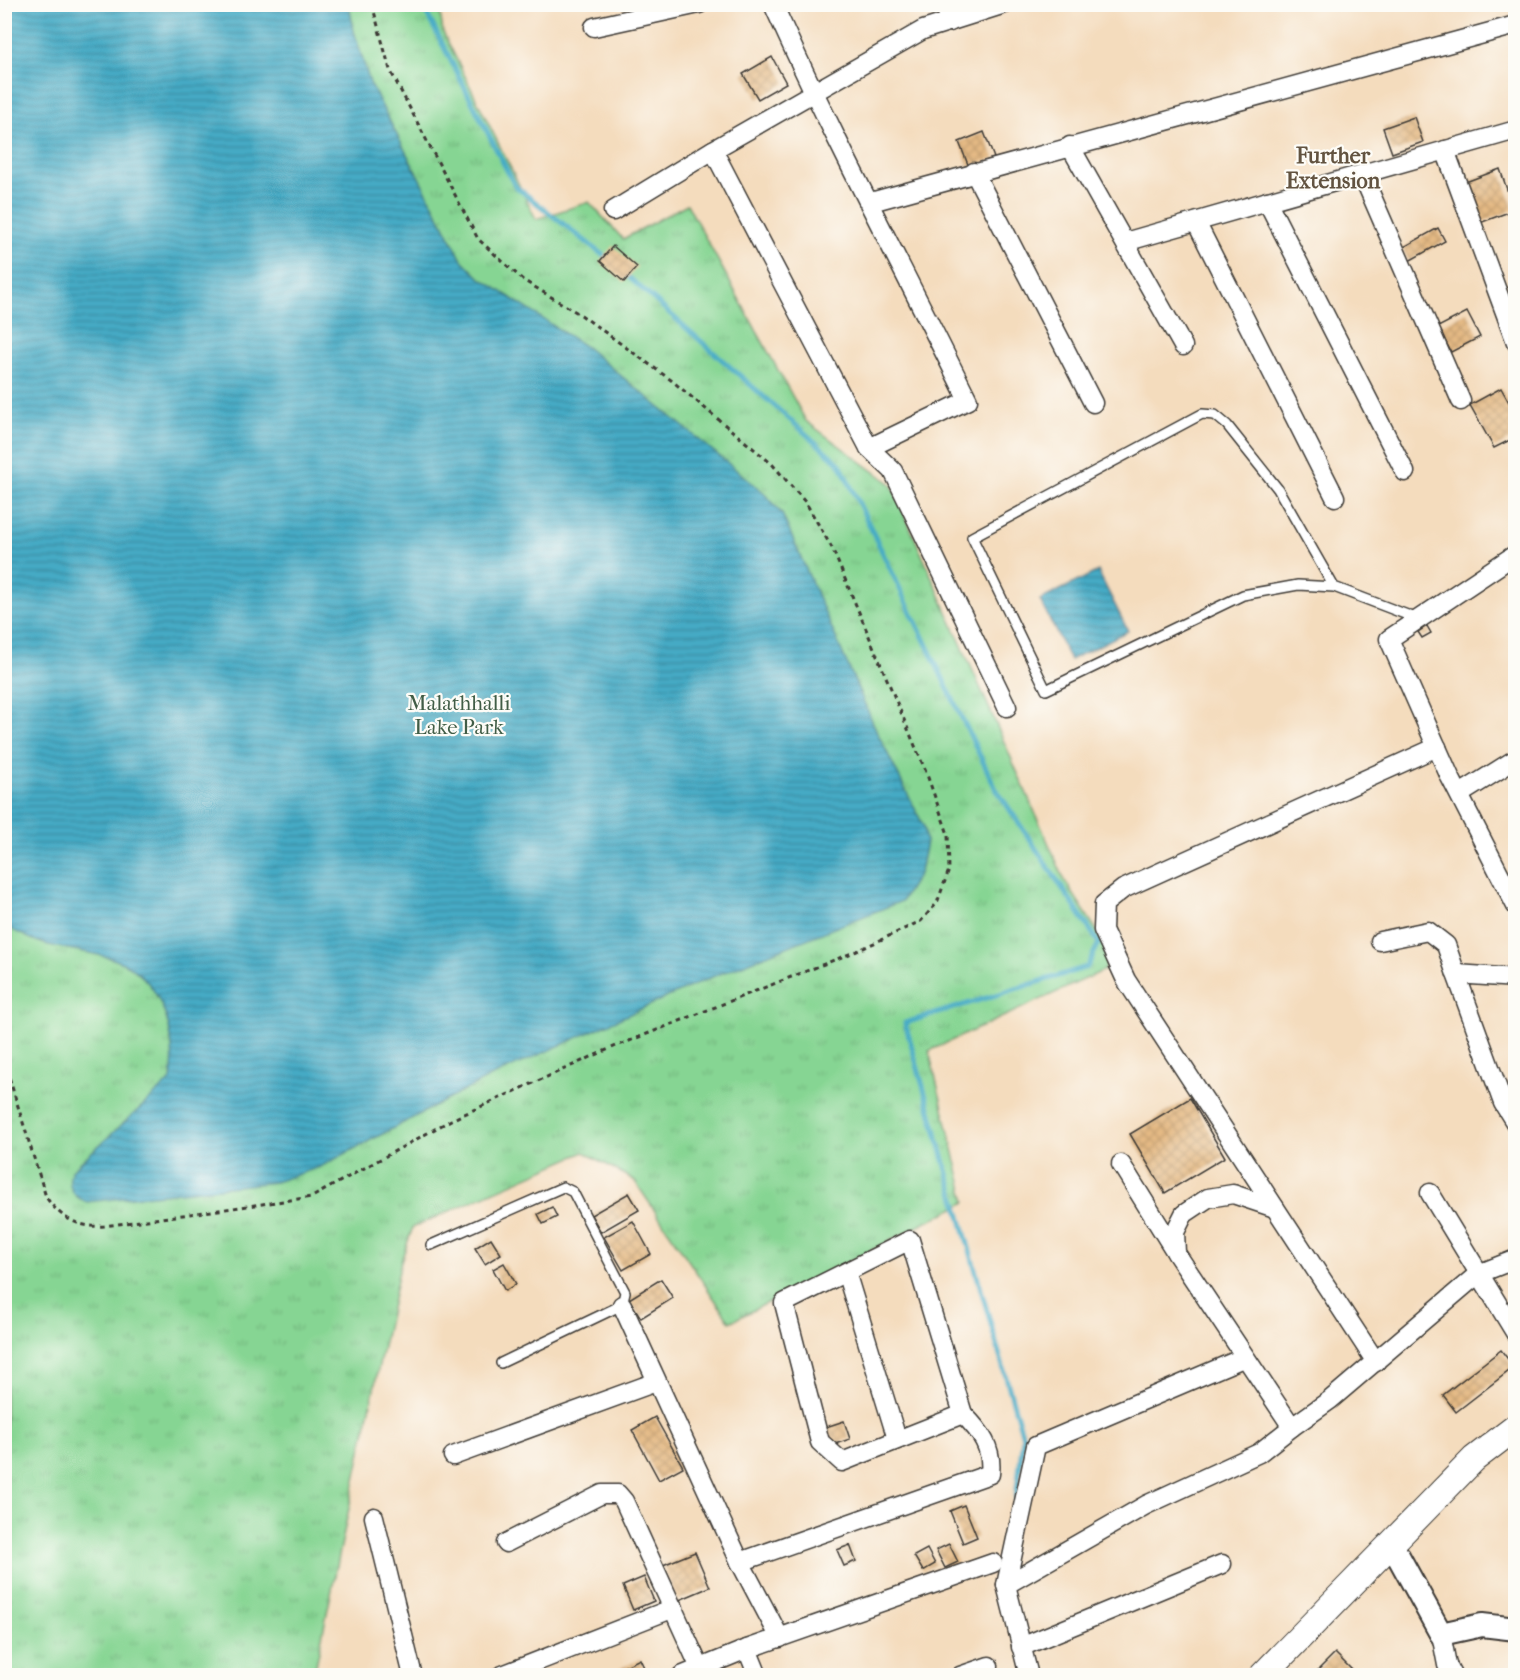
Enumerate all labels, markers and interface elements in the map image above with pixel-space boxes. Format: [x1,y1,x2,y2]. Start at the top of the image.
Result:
district label: Further Extension [1286,143,1381,194]
park label: Malathhalli Lake Park [407,691,511,739]

